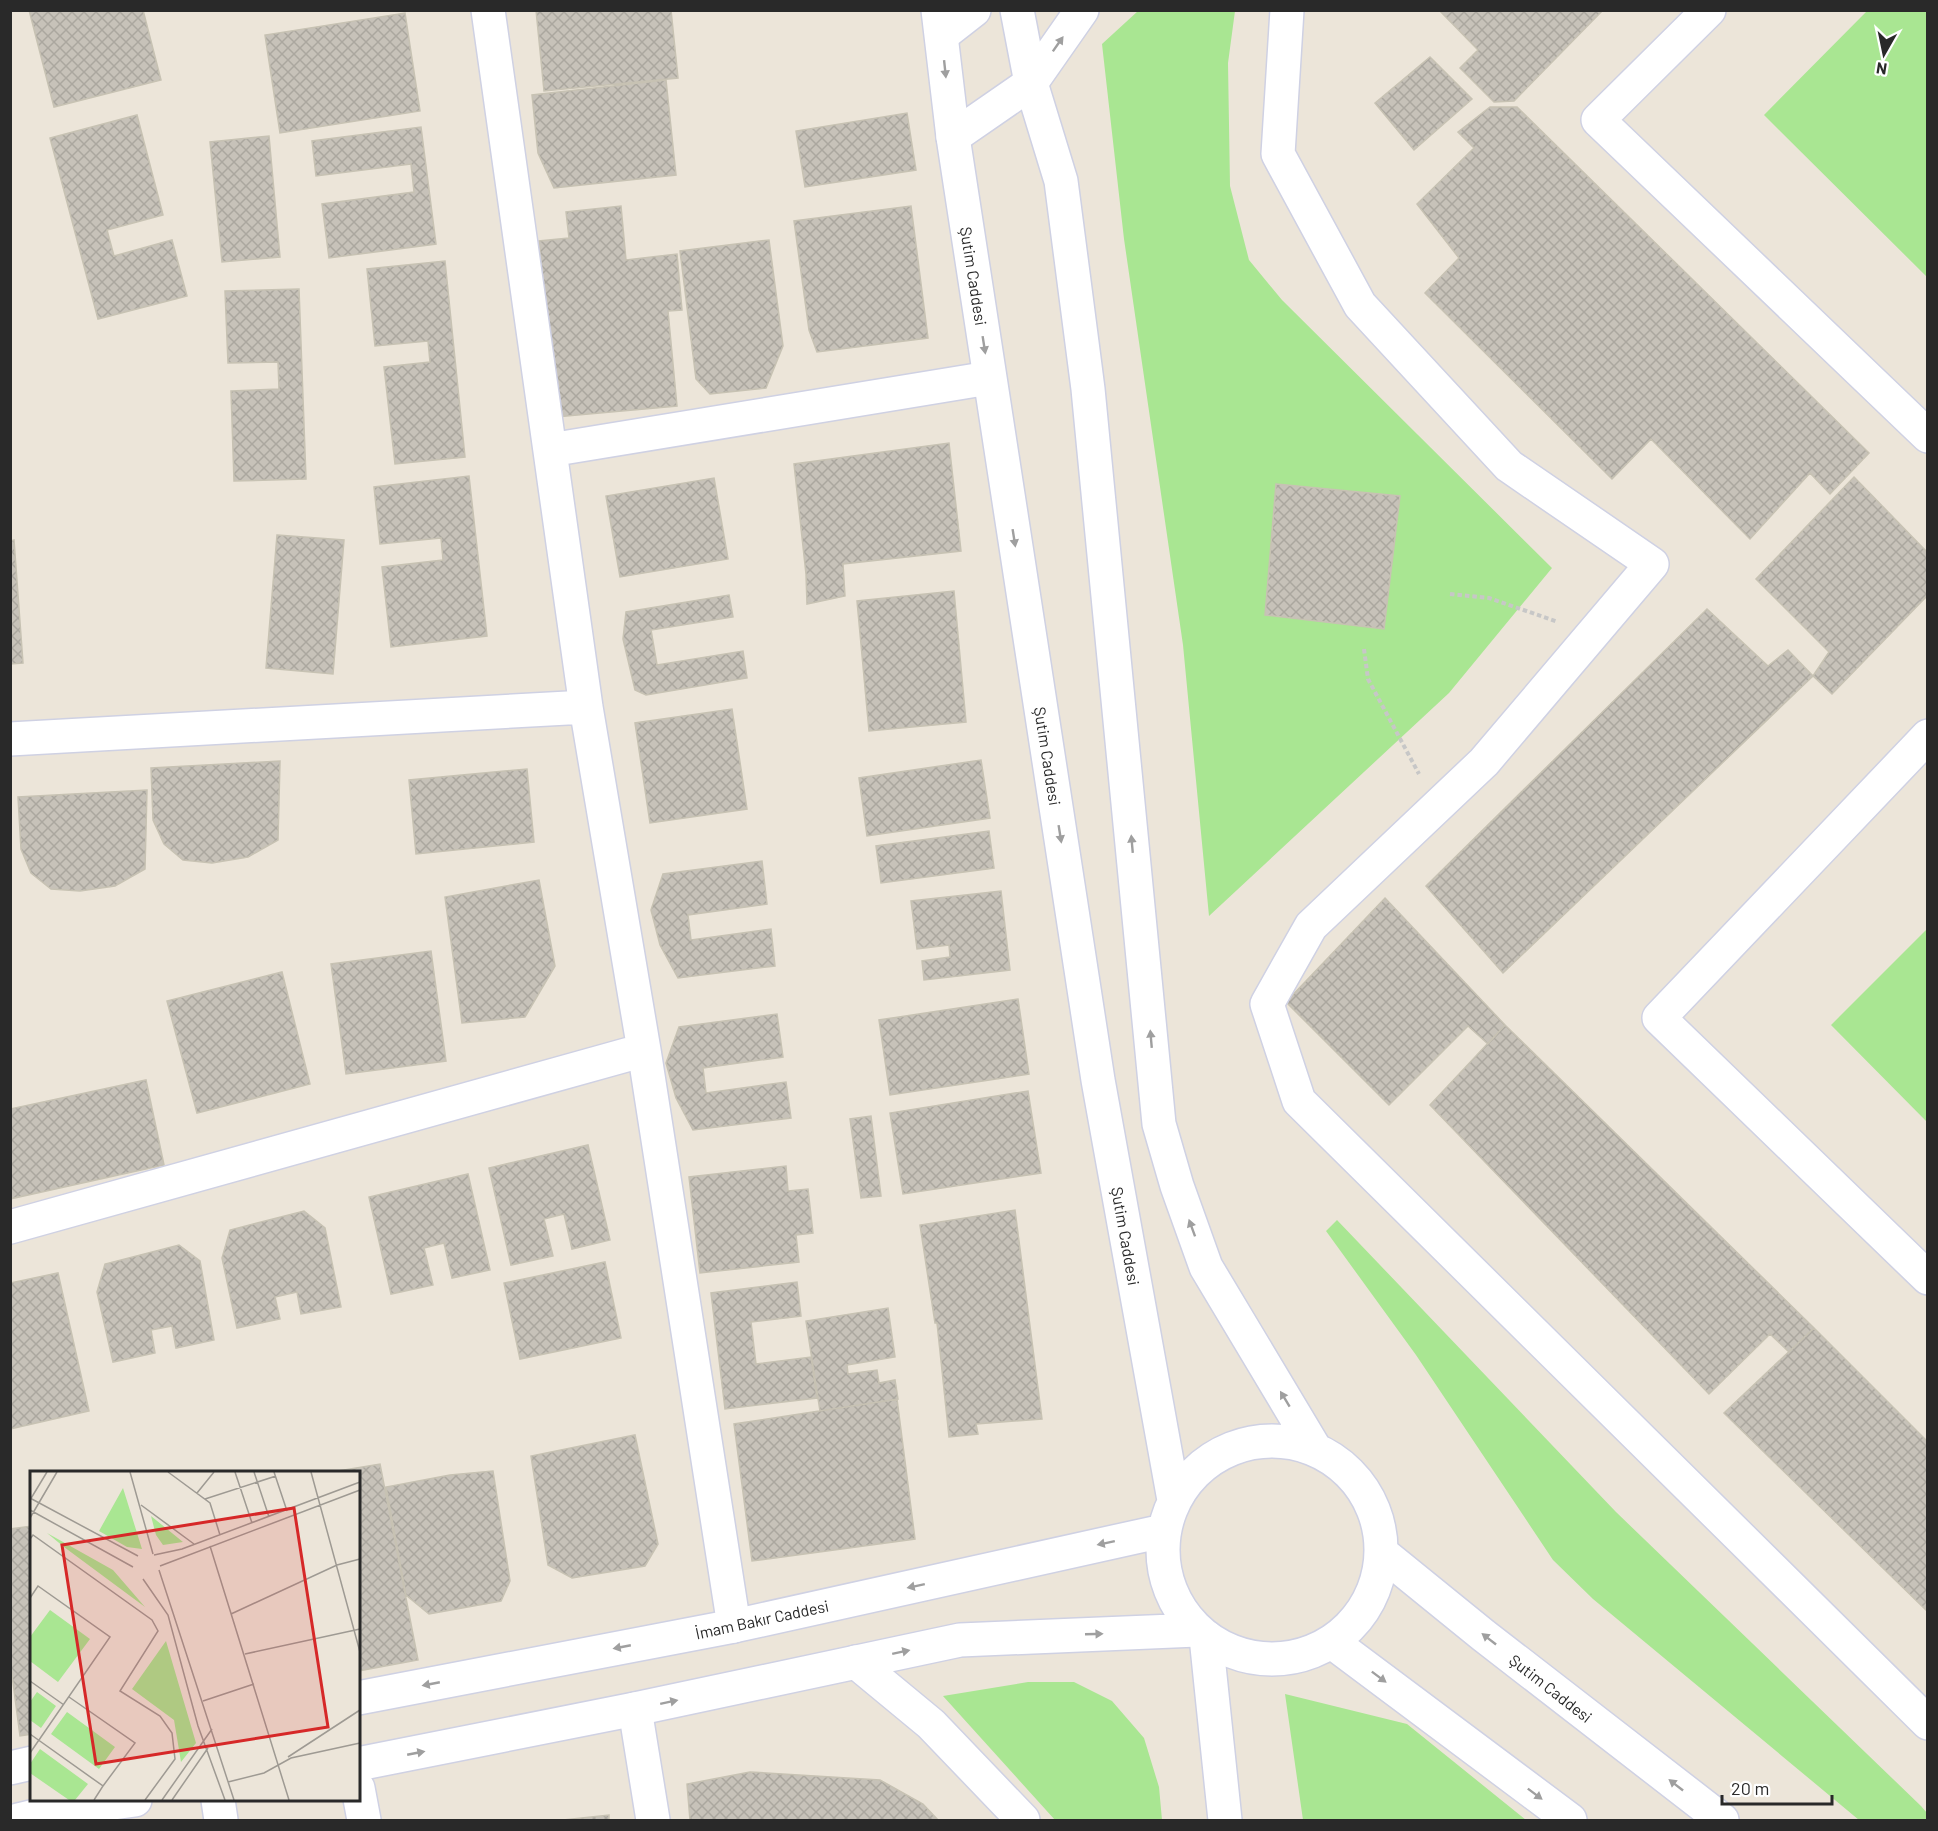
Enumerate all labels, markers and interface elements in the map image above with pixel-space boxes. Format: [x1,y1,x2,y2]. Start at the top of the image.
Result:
north arrow [1854,24,1914,84]
one-way arrow [1052,37,1064,53]
one-way arrow [940,59,950,78]
text: N [1875,59,1888,80]
street label: Şutim Caddesi [957,225,991,327]
one-way arrow [980,335,989,354]
one-way arrow [1010,528,1019,547]
street label: Şutim Caddesi [1031,705,1065,807]
one-way arrow [1056,825,1065,844]
one-way arrow [1127,835,1137,854]
one-way arrow [1146,1029,1156,1048]
street label: Şutim Caddesi [1108,1185,1144,1287]
one-way arrow [1187,1219,1196,1237]
one-way arrow [1280,1390,1290,1407]
inset map [30,1471,360,1801]
one-way arrow [1097,1539,1116,1549]
one-way arrow [907,1581,925,1591]
street label: İmam Bakır Caddesi [694,1596,830,1642]
one-way arrow [1085,1629,1104,1639]
one-way arrow [1481,1633,1497,1646]
one-way arrow [613,1643,632,1652]
one-way arrow [891,1647,910,1657]
street label: Şutim Caddesi [1506,1650,1596,1726]
one-way arrow [1371,1671,1387,1683]
one-way arrow [421,1680,440,1689]
one-way arrow [660,1697,679,1706]
one-way arrow [407,1748,426,1757]
scale bar [1722,1768,1832,1806]
text: 20 m [1731,1777,1769,1799]
one-way arrow [1668,1778,1684,1791]
one-way arrow [1527,1788,1542,1800]

